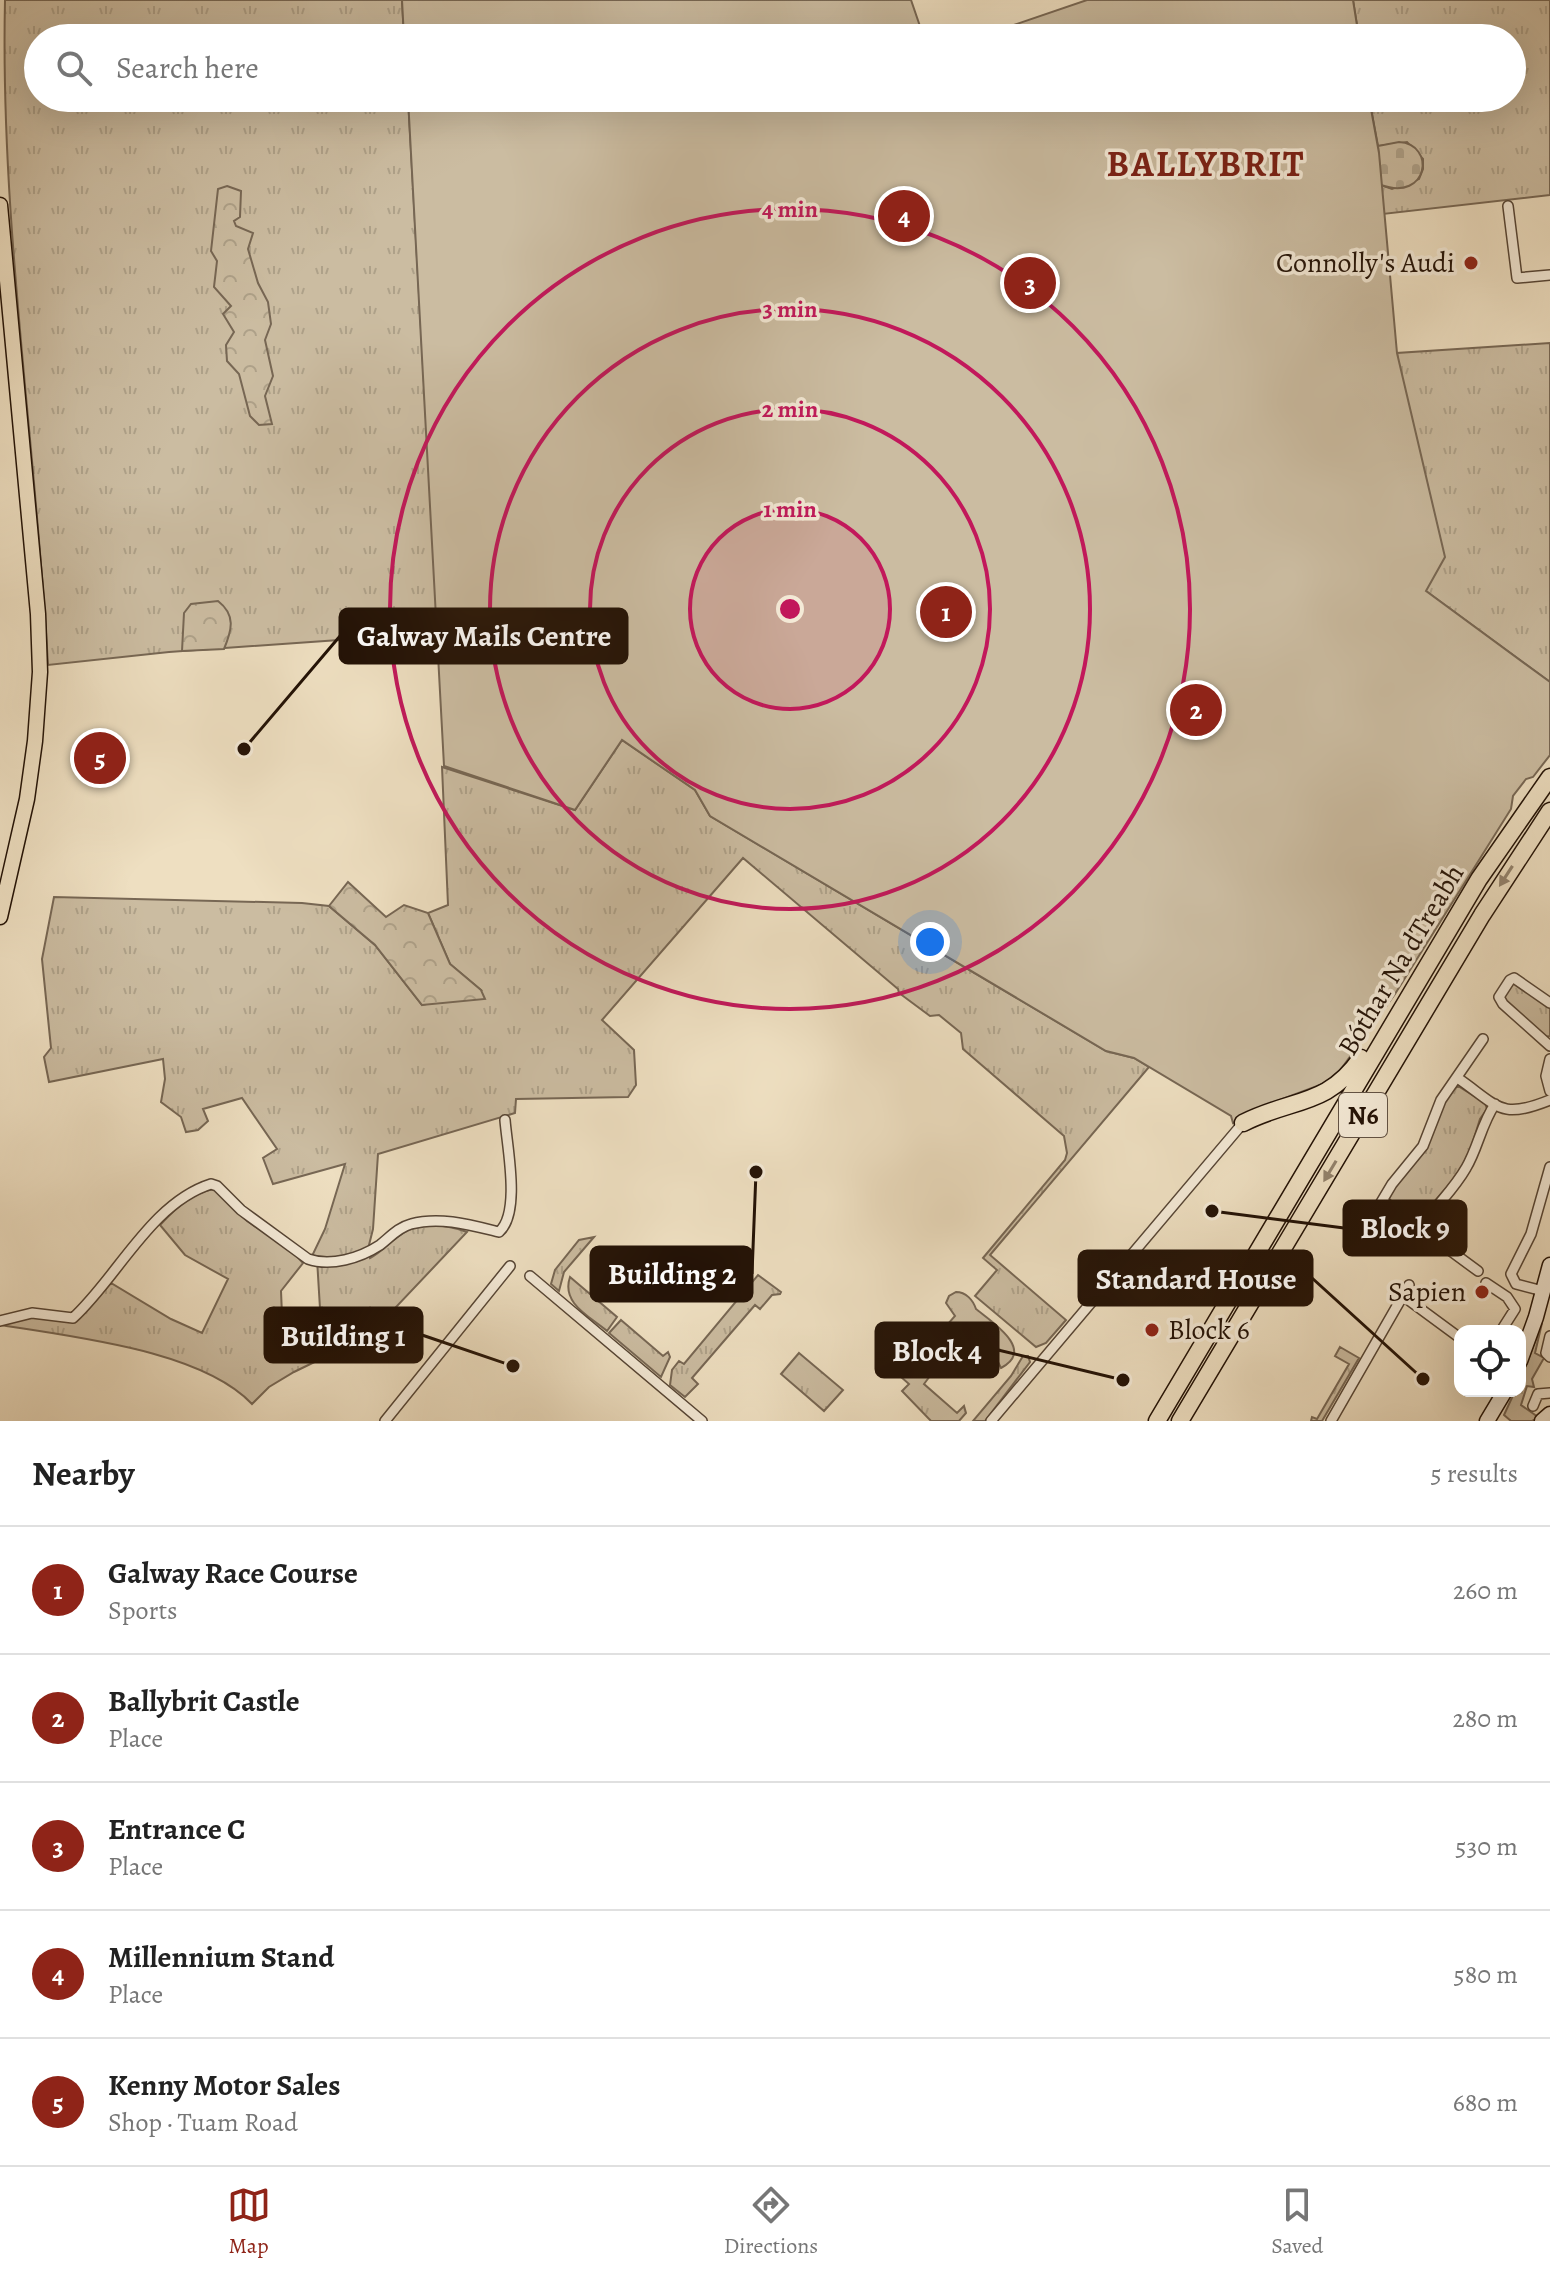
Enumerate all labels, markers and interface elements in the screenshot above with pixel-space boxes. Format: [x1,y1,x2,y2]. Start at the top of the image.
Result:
search box [24,24,1526,112]
icon: search [52,46,96,90]
text: Search here [116,48,259,88]
district label: BALLYBRIT [1107,139,1305,188]
pin: 4 [878,186,930,246]
text: 4 min [762,193,819,225]
place label: Connolly's Audi [1276,244,1455,282]
pin: 3 [1004,253,1056,313]
marker: Connolly's Audi [1462,254,1480,272]
text: 3 min [762,293,818,325]
text: 2 min [762,393,819,425]
text: 1 min [763,493,817,525]
pin: 1 [920,582,972,642]
centre of rings [776,595,804,623]
callout: Galway Mails Centre [340,609,627,663]
text: Galway Mails Centre [357,616,611,656]
pin: 2 [1170,680,1222,740]
pin: 5 [74,728,126,788]
street label: Bóthar Na dTreabh [1329,857,1473,1063]
one-way arrow [1500,865,1514,887]
your location [910,922,950,962]
road number: N6 [1339,1093,1387,1137]
one-way arrow [1323,1160,1337,1182]
callout: Block 9 [1344,1201,1466,1255]
text: Block 9 [1360,1208,1450,1248]
callout: Building 2 [591,1247,752,1301]
callout: Standard House [1079,1251,1312,1305]
text: Building 2 [608,1254,737,1294]
text: Standard House [1095,1259,1297,1299]
place label: Sapien [1388,1273,1466,1311]
marker: Sapien [1473,1283,1491,1301]
callout: Building 1 [265,1308,422,1362]
place label: Block 6 [1168,1311,1250,1349]
text: Building 1 [281,1316,406,1356]
marker: Block 6 [1143,1321,1161,1339]
callout: Block 4 [876,1323,998,1377]
map controls [1454,1325,1526,1397]
button: locate [1454,1325,1526,1397]
text: Block 4 [892,1331,982,1371]
text: Nearby [32,1450,135,1497]
text: 5 results [1430,1456,1518,1491]
text: Galway Race Course [108,1553,358,1593]
text: 1 [53,1573,63,1608]
text: 260 m [1453,1573,1518,1608]
text: Sports [108,1593,177,1628]
text: Ballybrit Castle [108,1681,300,1721]
text: 2 [52,1701,64,1736]
text: 280 m [1452,1701,1518,1736]
text: Place [108,1721,163,1756]
text: Entrance C [108,1809,246,1849]
text: 3 [52,1829,64,1864]
text: 530 m [1455,1829,1518,1864]
text: Place [108,1849,163,1884]
text: Millennium Stand [108,1937,334,1977]
text: 4 [52,1957,64,1992]
text: 580 m [1454,1957,1518,1992]
text: Place [108,1977,163,2012]
text: Kenny Motor Sales [108,2065,340,2105]
text: 5 [52,2085,64,2120]
text: 680 m [1453,2085,1518,2120]
text: Shop · Tuam Road [108,2105,298,2140]
tab: Map [227,2183,271,2261]
tab: Directions [724,2183,818,2261]
tab: Saved [1271,2183,1323,2261]

